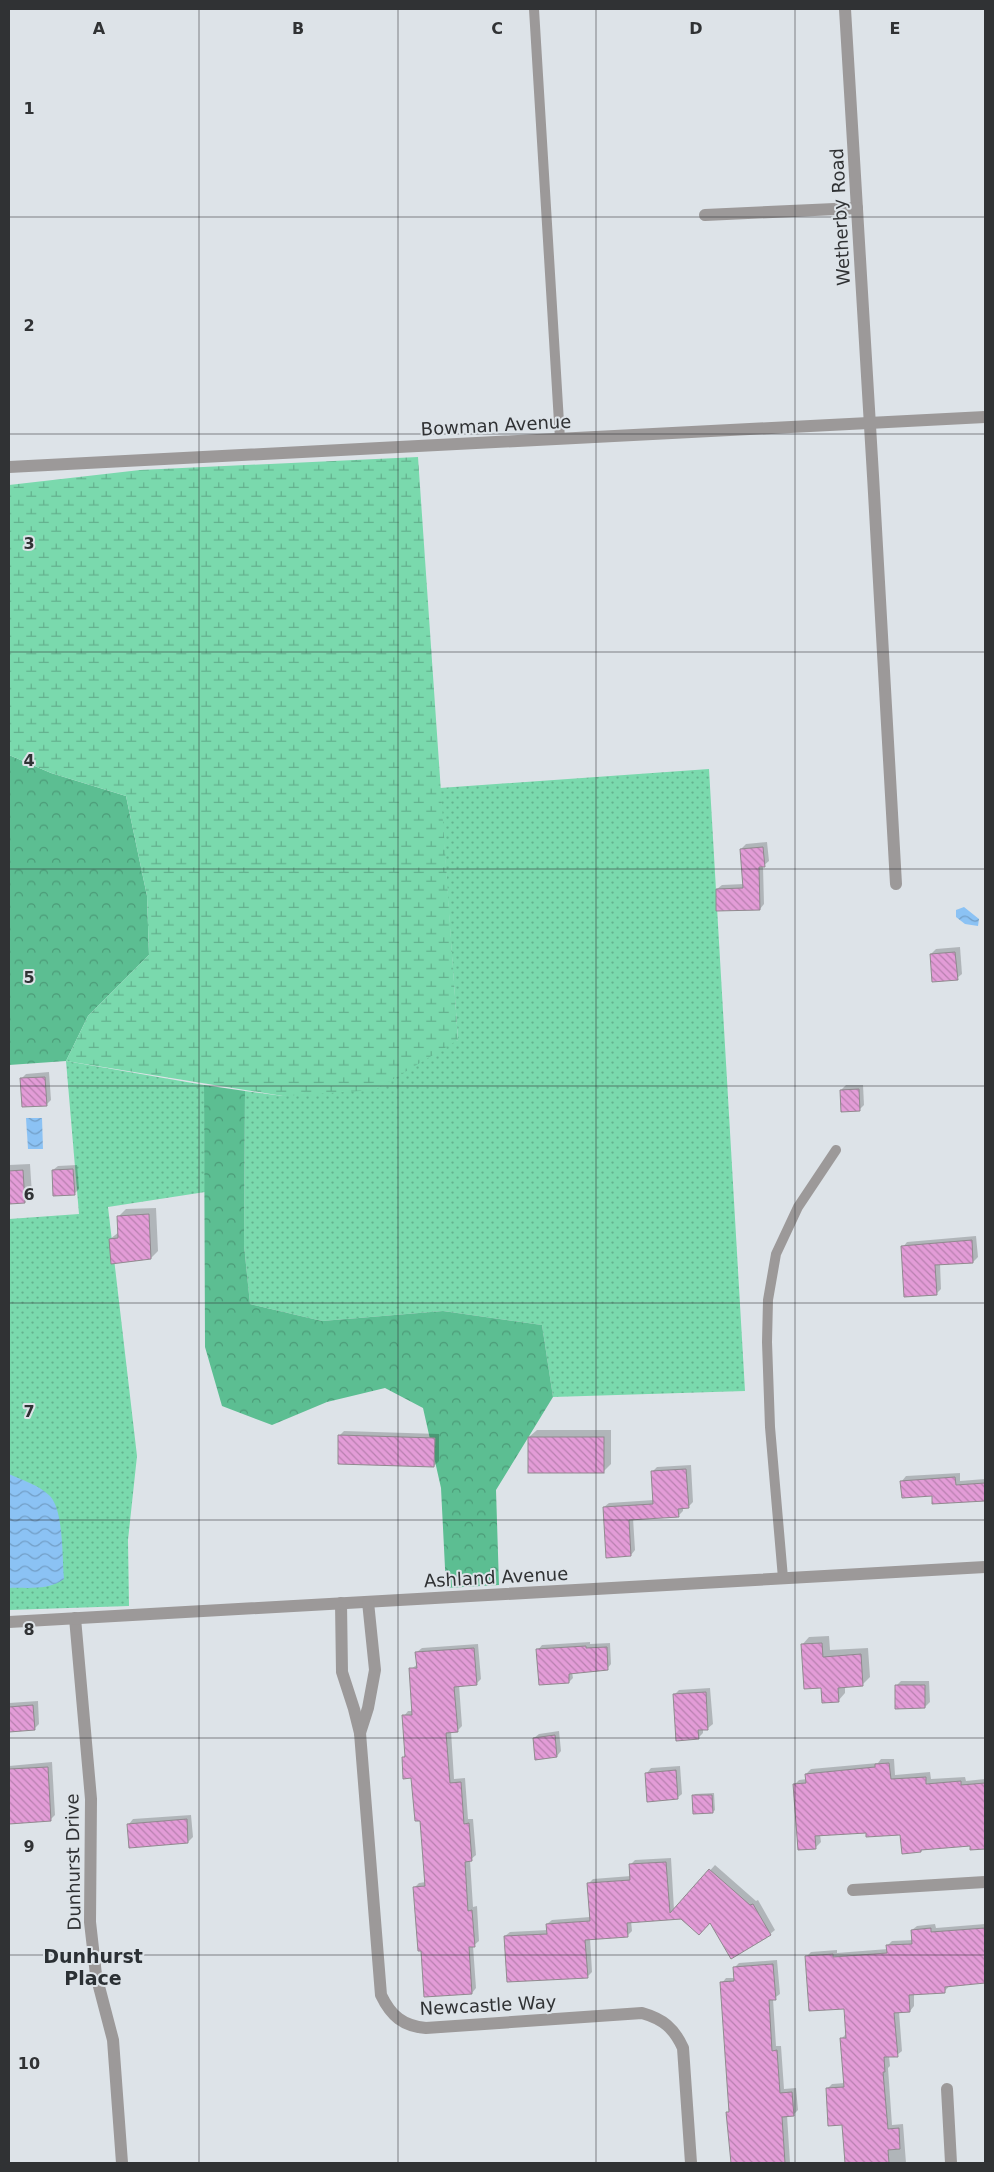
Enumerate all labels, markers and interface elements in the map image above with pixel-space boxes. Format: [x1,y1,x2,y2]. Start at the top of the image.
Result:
text: A [93,19,106,38]
text: B [292,19,304,38]
text: C [491,19,503,38]
text: D [689,19,703,38]
text: E [890,19,900,38]
text: 1 [23,99,35,118]
street label: Wetherby Road [826,148,854,286]
text: 2 [23,316,35,335]
street label: Bowman Avenue [420,411,572,439]
text: 3 [23,534,35,553]
text: 4 [23,751,35,770]
text: 5 [23,968,35,987]
text: 6 [23,1185,35,1204]
text: 7 [23,1402,35,1421]
street label: Ashland Avenue [423,1563,569,1591]
text: 8 [23,1620,35,1639]
street label: Dunhurst Drive [61,1793,85,1931]
text: 9 [23,1837,35,1856]
district label: Dunhurst Place [43,1945,143,1989]
street label: Newcastle Way [419,1991,557,2019]
text: 10 [18,2054,40,2073]

